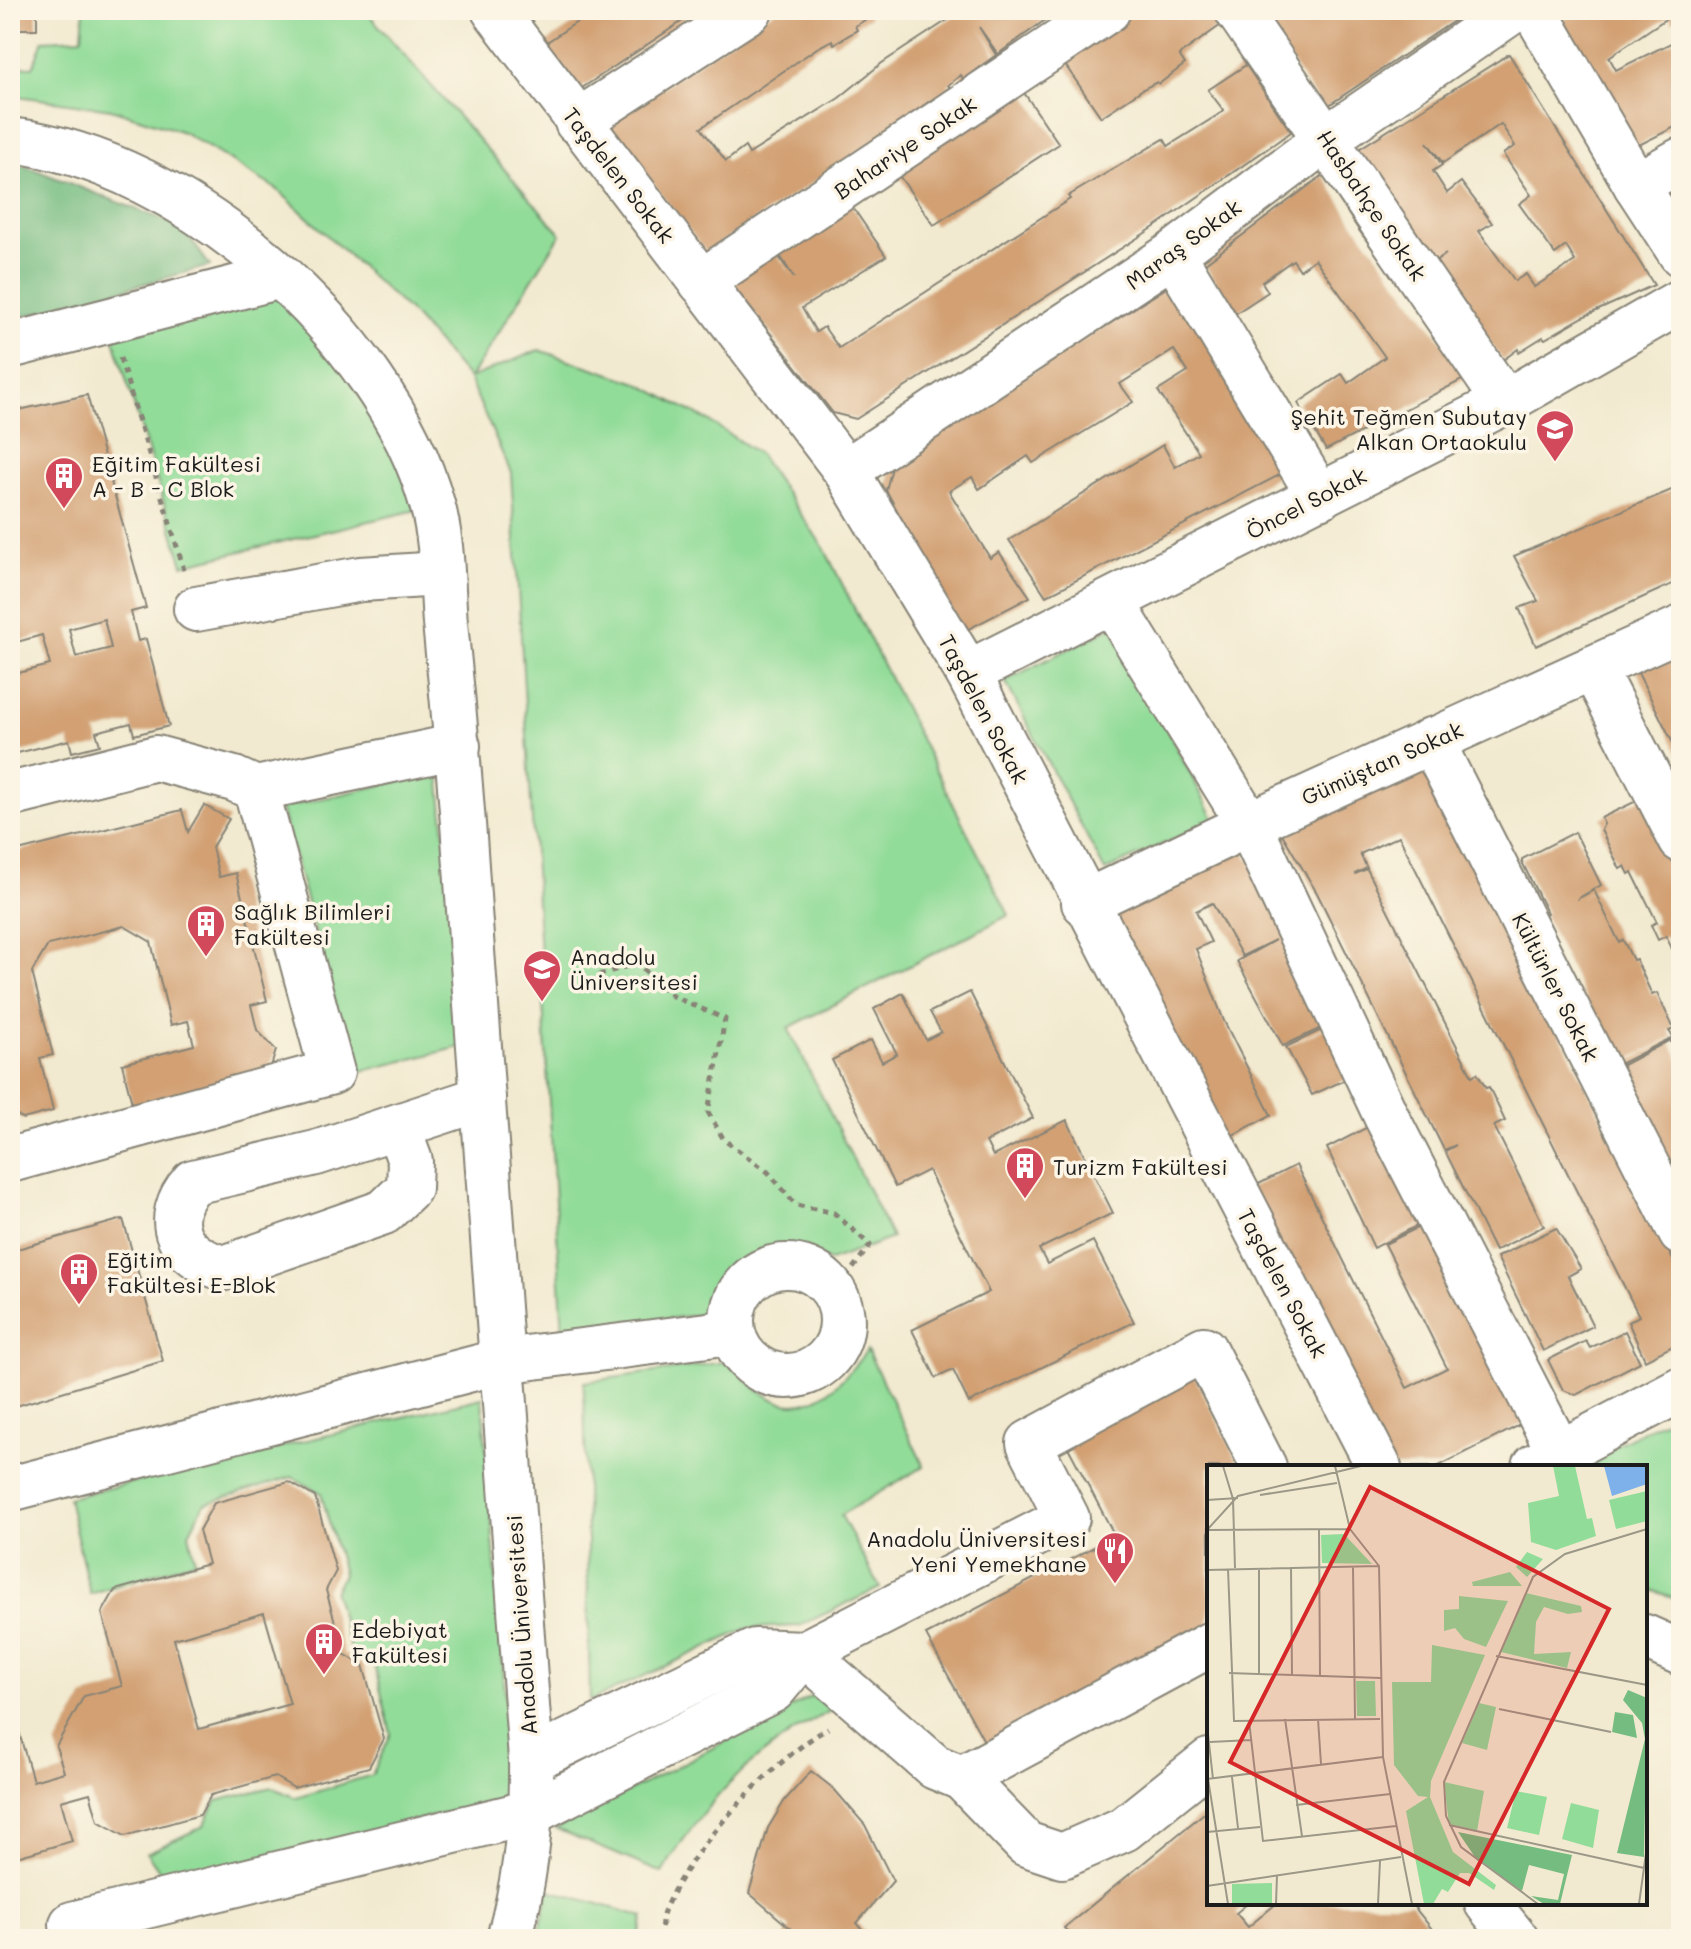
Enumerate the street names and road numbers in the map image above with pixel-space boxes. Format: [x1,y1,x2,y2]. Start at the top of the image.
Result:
street label: Bahariye Sokak [828,89,982,205]
street label: Taşdelen Sokak [557,101,681,249]
street label: Hasbahçe Sokak [1311,124,1433,286]
street label: Maraş Sokak [1119,192,1247,296]
street label: Öncel Sokak [1241,460,1371,546]
street label: Taşdelen Sokak [932,629,1036,789]
street label: Gümüştan Sokak [1297,714,1467,812]
street label: Kültürler Sokak [1506,908,1606,1066]
street label: Taşdelen Sokak [1231,1203,1335,1363]
street label: Anadolu Üniversitesi [499,1514,543,1736]

